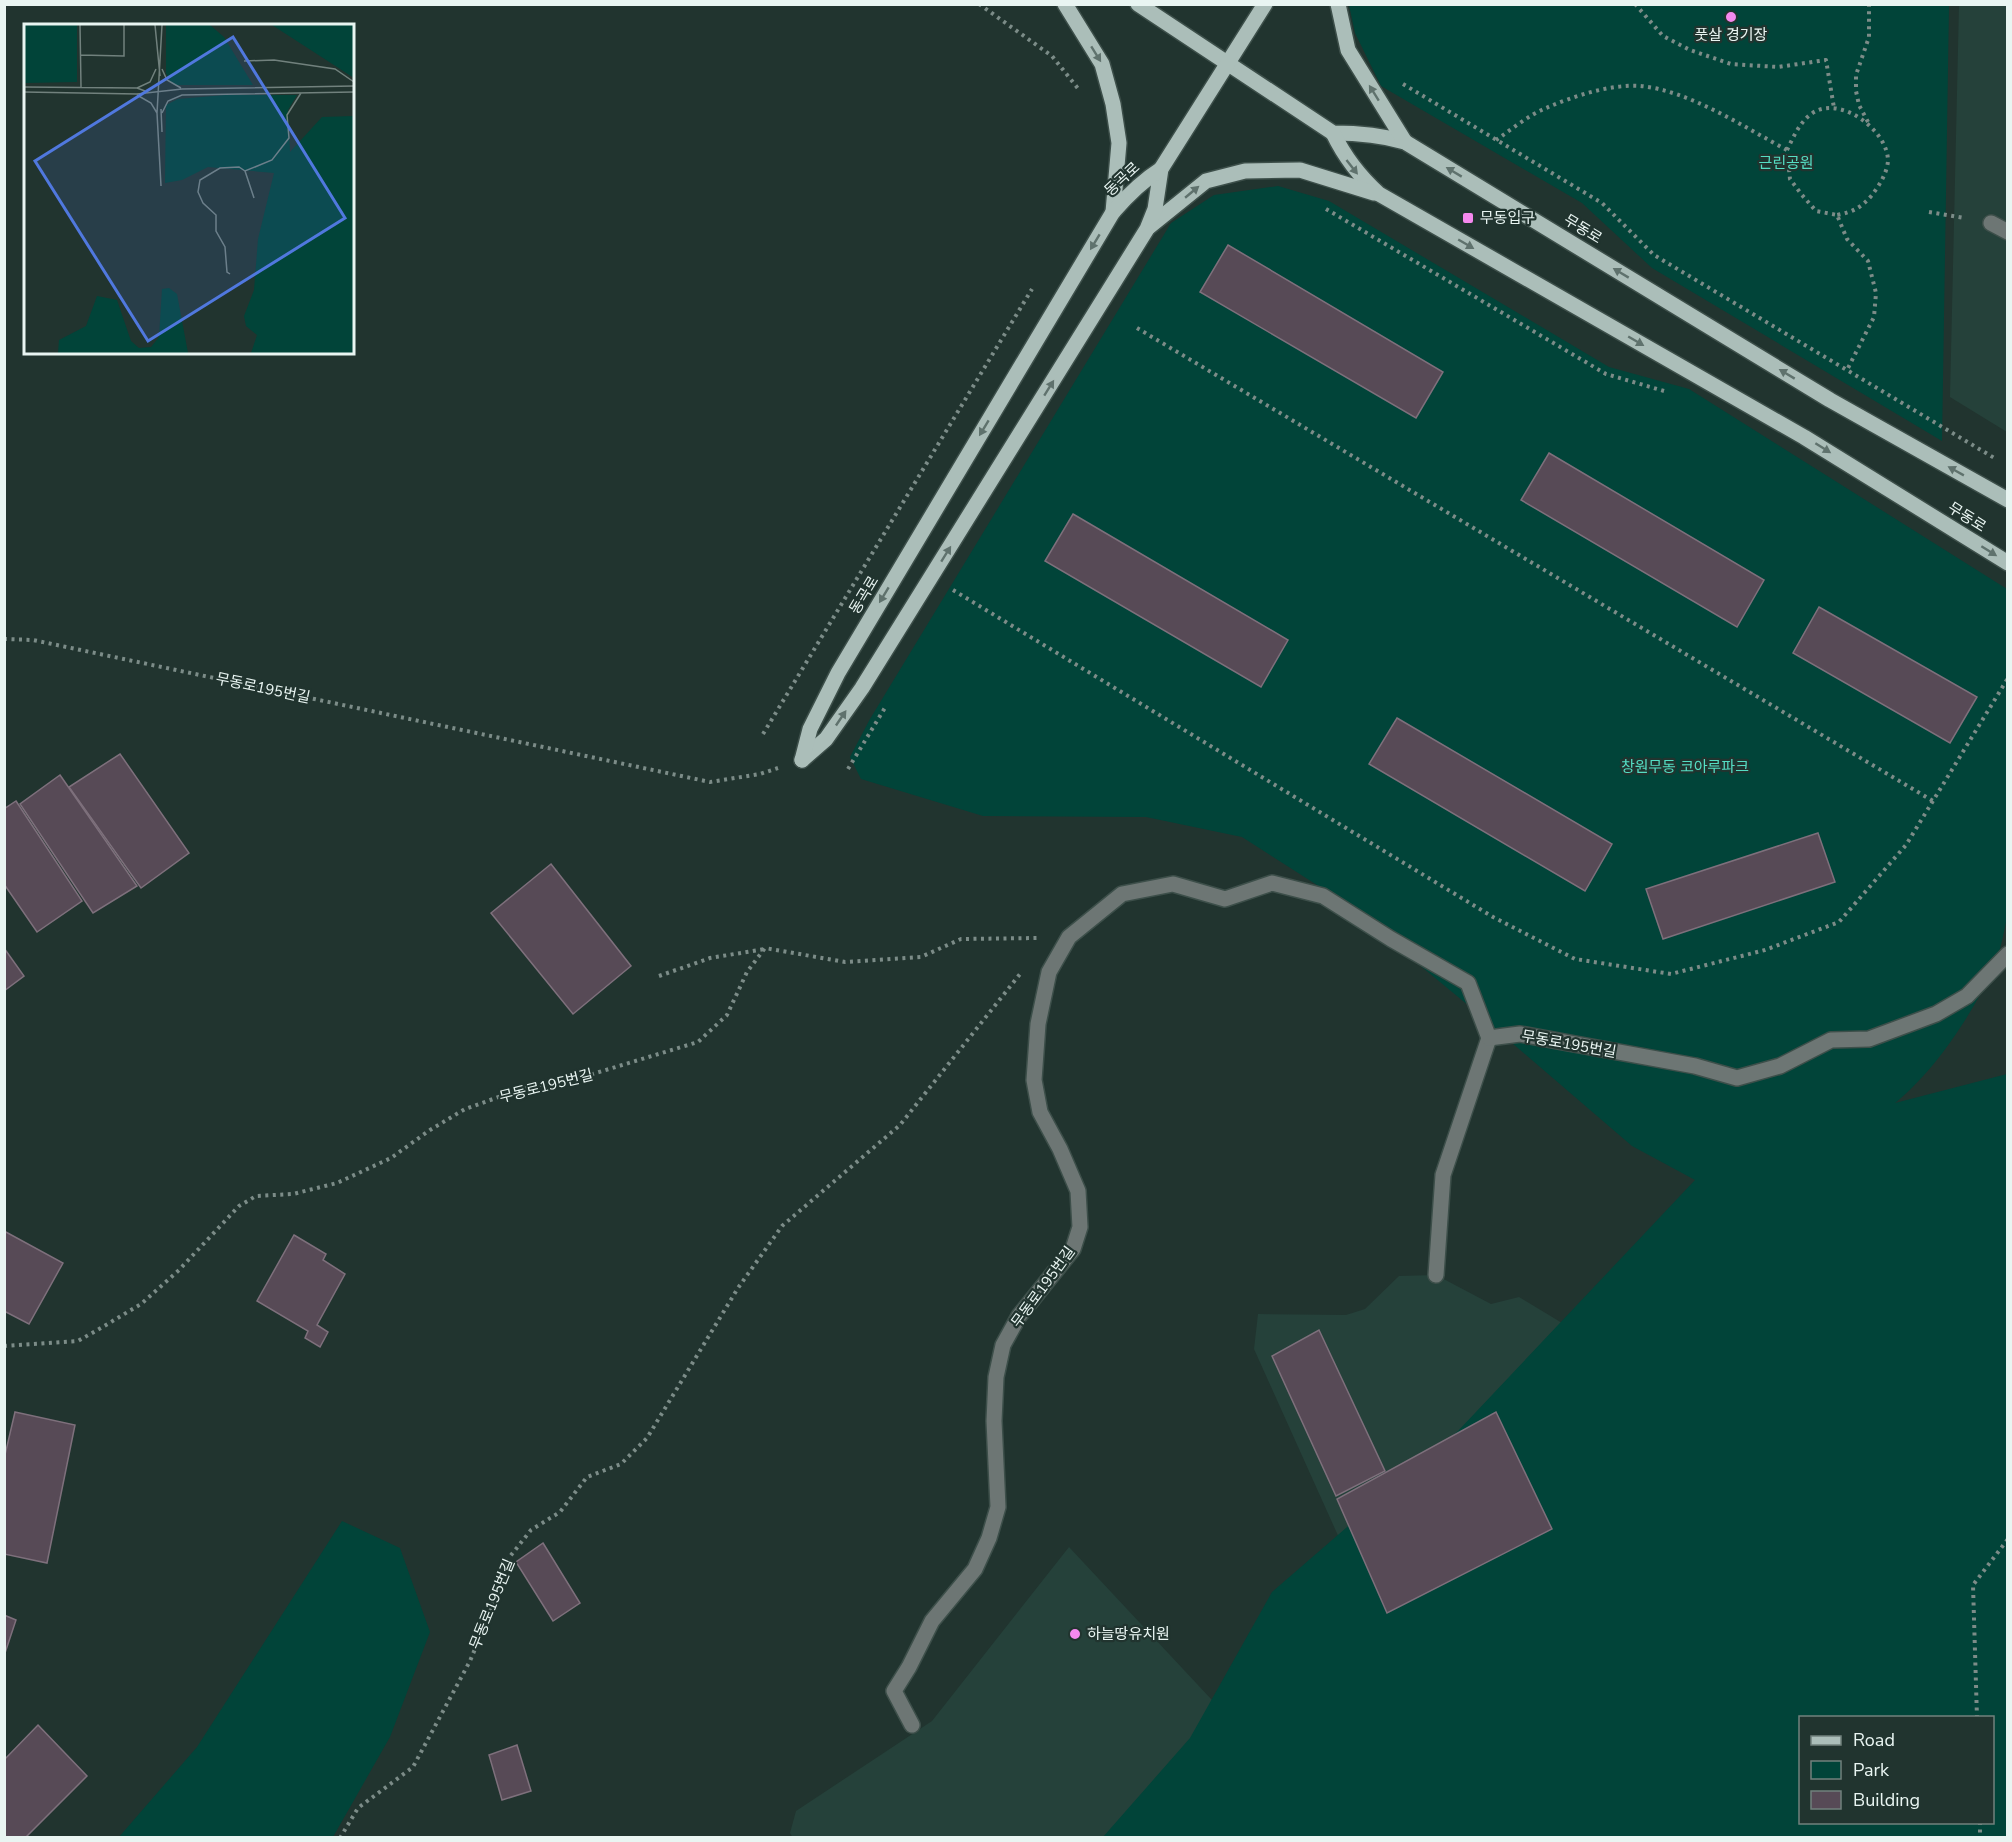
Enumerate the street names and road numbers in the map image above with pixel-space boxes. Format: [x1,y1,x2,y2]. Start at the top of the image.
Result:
street label: 동곡로 [1100,158,1144,200]
street label: 무동로 [1560,210,1606,248]
street label: 무동로 [1944,498,1990,536]
street label: 동곡로 [845,572,883,618]
street label: 무동로195번길 [214,668,312,708]
street label: 무동로195번길 [1520,1026,1618,1062]
street label: 무동로195번길 [497,1065,595,1107]
street label: 무동로195번길 [1007,1242,1079,1332]
street label: 무동로195번길 [465,1556,519,1652]

